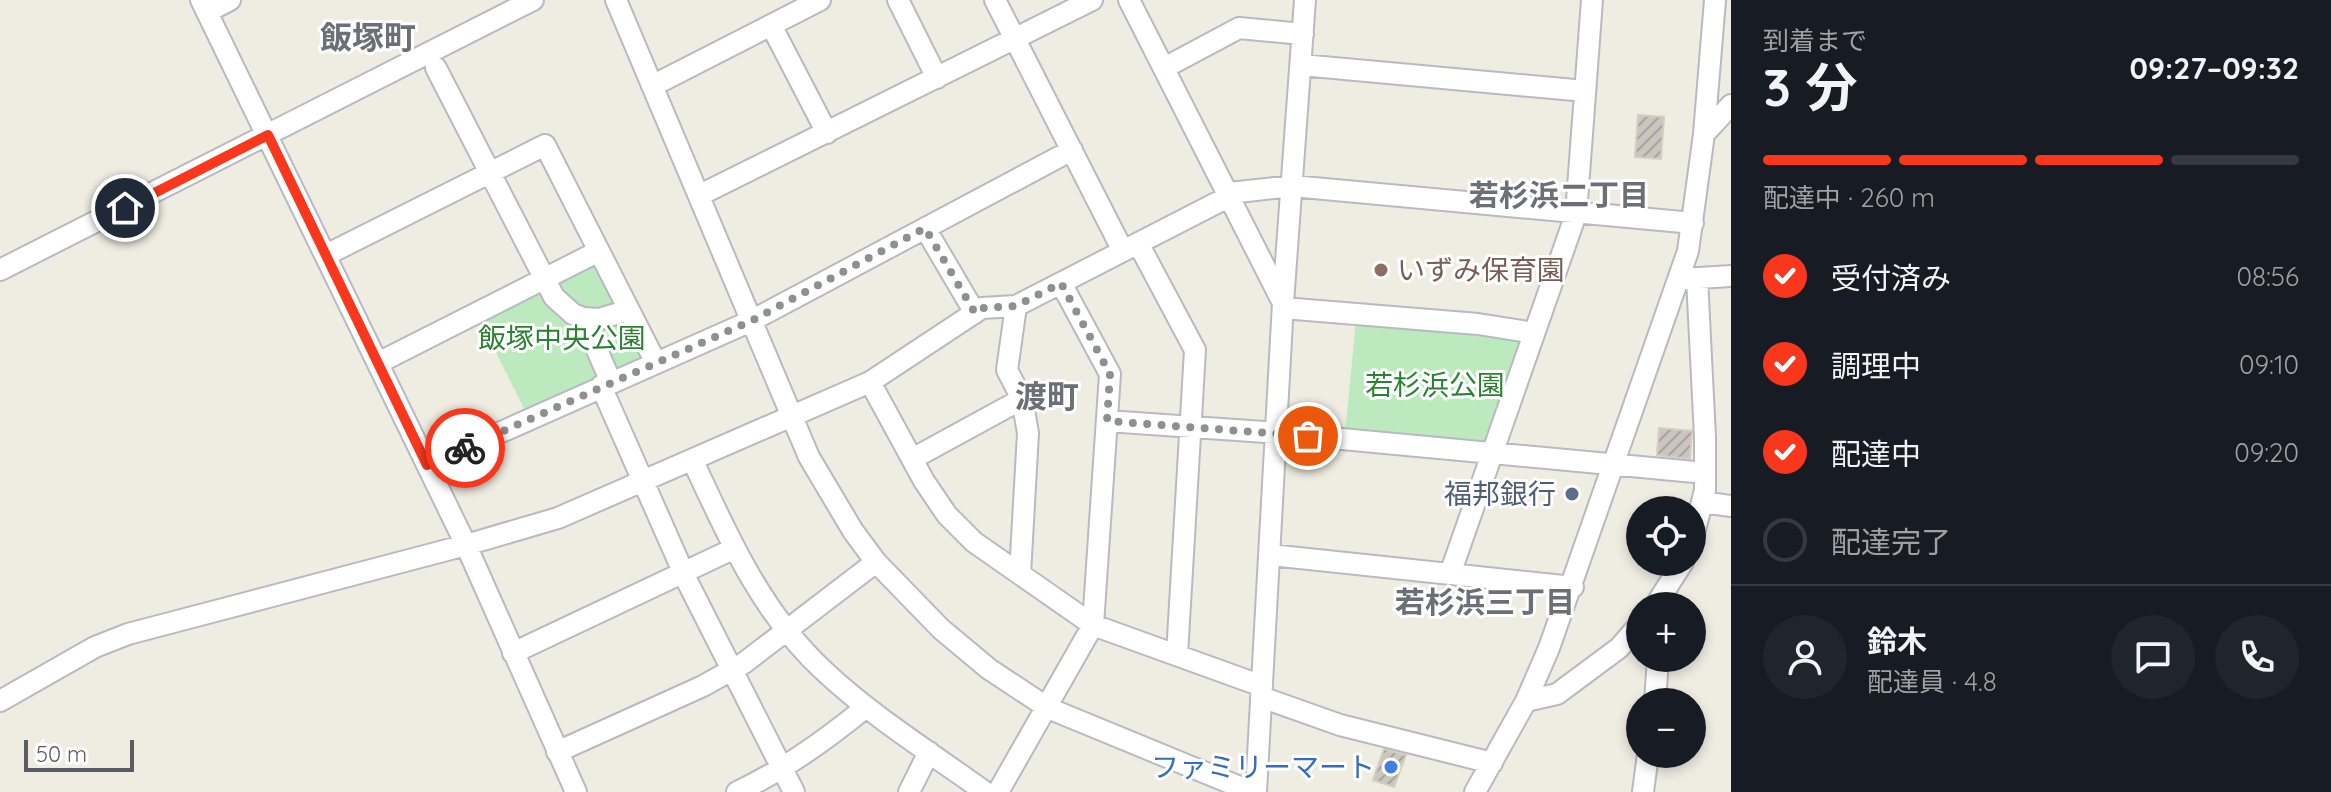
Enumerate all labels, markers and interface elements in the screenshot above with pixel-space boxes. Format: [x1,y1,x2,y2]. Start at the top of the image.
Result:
district label: 飯塚町 [320,17,416,57]
text: 到着まで [1763,24,1867,57]
text: 09:27–09:32 [2130,49,2299,87]
text: 3 分 [1763,54,1857,119]
pin [91,174,159,242]
district label: 若杉浜二丁目 [1469,176,1649,214]
text: 配達中 · 260 m [1763,181,1935,214]
icon: home [103,186,147,230]
place label: いずみ保育園 [1397,252,1565,287]
icon: check [1763,254,1807,298]
text: 受付済み [1831,259,1951,297]
text: 08:56 [2236,260,2299,293]
marker: いずみ保育園 [1372,261,1390,279]
park label: 飯塚中央公園 [478,320,646,355]
icon: check [1763,342,1807,386]
text: 調理中 [1831,347,1921,385]
text: 09:10 [2239,348,2299,381]
park label: 若杉浜公園 [1365,367,1505,402]
district label: 渡町 [1015,376,1079,416]
pin [1274,402,1342,470]
courier [425,408,505,488]
icon: bag [1286,414,1330,458]
icon: bike [443,426,487,470]
icon: check [1763,430,1807,474]
text: 配達中 [1831,435,1921,473]
text: 09:20 [2234,436,2299,469]
place label: 福邦銀行 [1444,476,1556,511]
marker: 福邦銀行 [1563,485,1581,503]
map controls [1626,496,1706,768]
button: locate [1626,496,1706,576]
text: 配達完了 [1831,523,1951,561]
district label: 若杉浜三丁目 [1395,583,1575,621]
button: + [1626,592,1706,672]
button: person [1763,615,1847,699]
button: chat [2111,615,2195,699]
button: phone [2215,615,2299,699]
text: 鈴木 [1867,622,1927,660]
text: 配達員 · 4.8 [1867,665,1997,698]
button: − [1626,688,1706,768]
scale bar [24,736,134,772]
text: 50 m [36,740,87,768]
place label: ファミリーマート [1151,749,1375,784]
marker: ファミリーマート [1382,758,1400,776]

